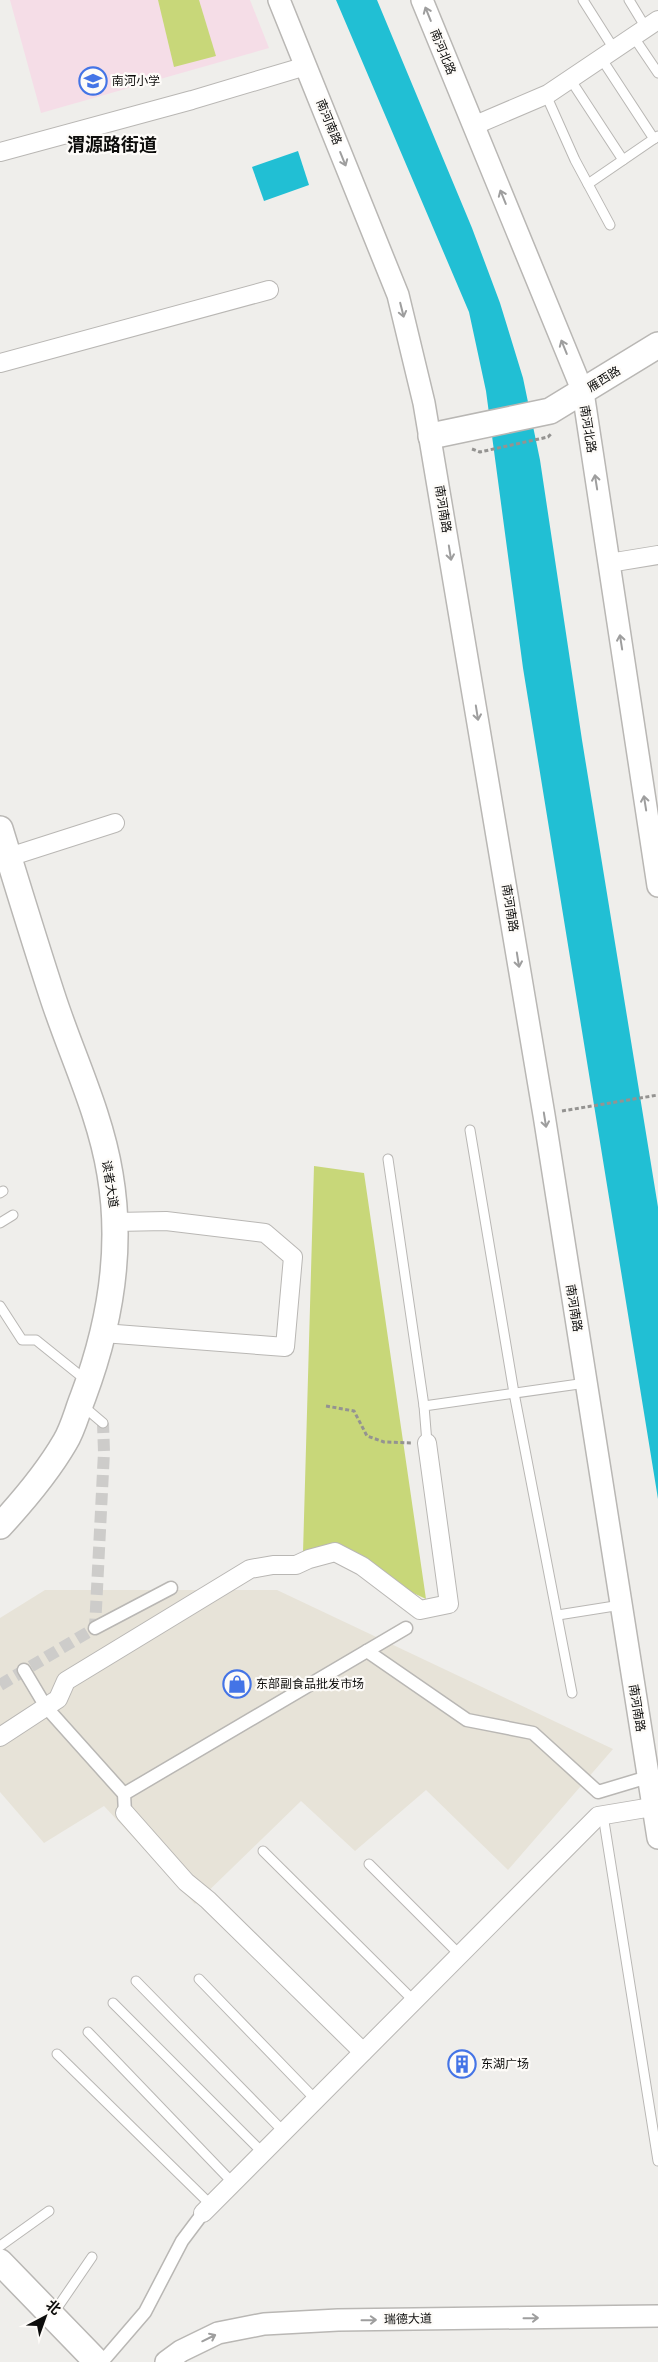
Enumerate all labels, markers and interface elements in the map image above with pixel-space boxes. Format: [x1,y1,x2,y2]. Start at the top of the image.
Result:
one-way arrow [422,7,432,22]
street label: 南河北路 [428,27,458,77]
school or university icon: 南河小学 [78,66,108,96]
place label: 南河小学 [112,74,160,88]
street label: 南河南路 [314,97,344,147]
district label: 渭源路街道 [67,134,157,155]
one-way arrow [340,151,349,166]
one-way arrow [497,190,507,205]
one-way arrow [398,302,407,318]
one-way arrow [559,340,569,355]
street label: 雁西路 [585,364,623,394]
street label: 南河北路 [577,404,599,454]
one-way arrow [591,474,601,490]
street label: 南河南路 [432,484,454,534]
one-way arrow [446,545,456,561]
one-way arrow [615,635,625,651]
one-way arrow [472,705,482,721]
one-way arrow [640,795,650,811]
street label: 南河南路 [499,883,521,933]
one-way arrow [514,951,524,967]
one-way arrow [540,1112,550,1128]
street label: 读者大道 [99,1159,121,1209]
street label: 南河南路 [563,1283,585,1333]
shop icon: 东部副食品批发市场 [222,1669,252,1699]
place label: 东部副食品批发市场 [256,1677,364,1691]
street label: 南河南路 [626,1683,648,1733]
building icon: 东湖广场 [447,2049,477,2079]
place label: 东湖广场 [481,2057,529,2071]
north arrow [20,2292,70,2342]
text: 北 [43,2297,64,2318]
street label: 瑞德大道 [384,2312,432,2326]
one-way arrow [523,2313,539,2322]
one-way arrow [360,2315,377,2325]
one-way arrow [201,2333,216,2343]

